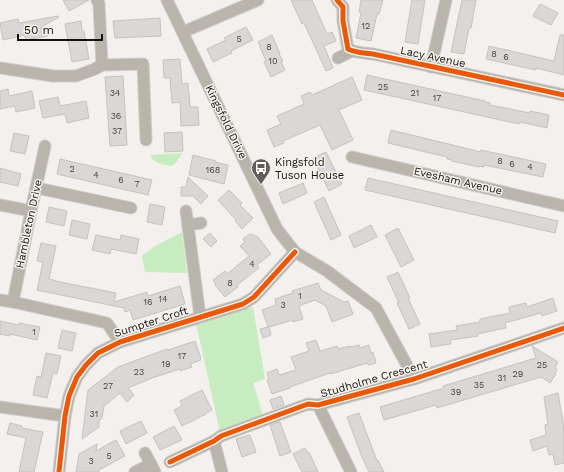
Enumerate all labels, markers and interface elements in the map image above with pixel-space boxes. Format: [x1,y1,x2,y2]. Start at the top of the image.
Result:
scale bar [18,16,102,42]
house number: 12 [362,21,370,31]
text: 50 m [24,23,54,37]
house number: 5 [236,34,242,44]
house number: 8 [266,42,272,52]
street label: Lacy Avenue [399,44,467,70]
house number: 8 [491,49,497,59]
house number: 6 [503,52,509,62]
house number: 10 [268,56,278,66]
house number: 25 [378,82,388,92]
street label: Kingsfold Drive [202,83,250,161]
house number: 34 [110,88,121,98]
house number: 21 [411,88,419,98]
house number: 17 [433,93,441,103]
house number: 36 [111,111,121,121]
house number: 37 [112,126,122,136]
place label: Kingsfold Tuson House [275,156,344,182]
house number: 8 [497,156,503,166]
bus stop icon: Kingsfold Tuson House [250,157,272,185]
house number: 6 [509,159,515,169]
house number: 4 [527,162,533,172]
house number: 2 [69,164,75,174]
house number: 168 [206,165,220,175]
street label: Evesham Avenue [413,165,503,197]
house number: 4 [93,170,99,180]
house number: 6 [118,175,124,185]
street label: Hambleton Drive [13,178,45,270]
house number: 7 [134,179,140,189]
house number: 4 [249,259,255,269]
house number: 8 [227,278,233,288]
house number: 1 [298,291,302,301]
house number: 14 [158,294,168,304]
house number: 16 [144,297,152,307]
house number: 3 [280,300,286,310]
street label: Sumpter Croft [112,304,190,340]
house number: 1 [32,327,36,337]
house number: 17 [178,351,186,361]
street label: Studholme Crescent [319,357,429,400]
house number: 19 [161,359,171,369]
house number: 25 [537,360,547,370]
house number: 23 [134,367,144,377]
house number: 29 [513,369,523,379]
house number: 31 [498,373,506,383]
house number: 35 [474,380,484,390]
house number: 27 [103,381,113,391]
house number: 39 [451,387,461,397]
house number: 31 [90,409,98,419]
house number: 5 [106,451,112,461]
house number: 3 [88,456,94,466]

